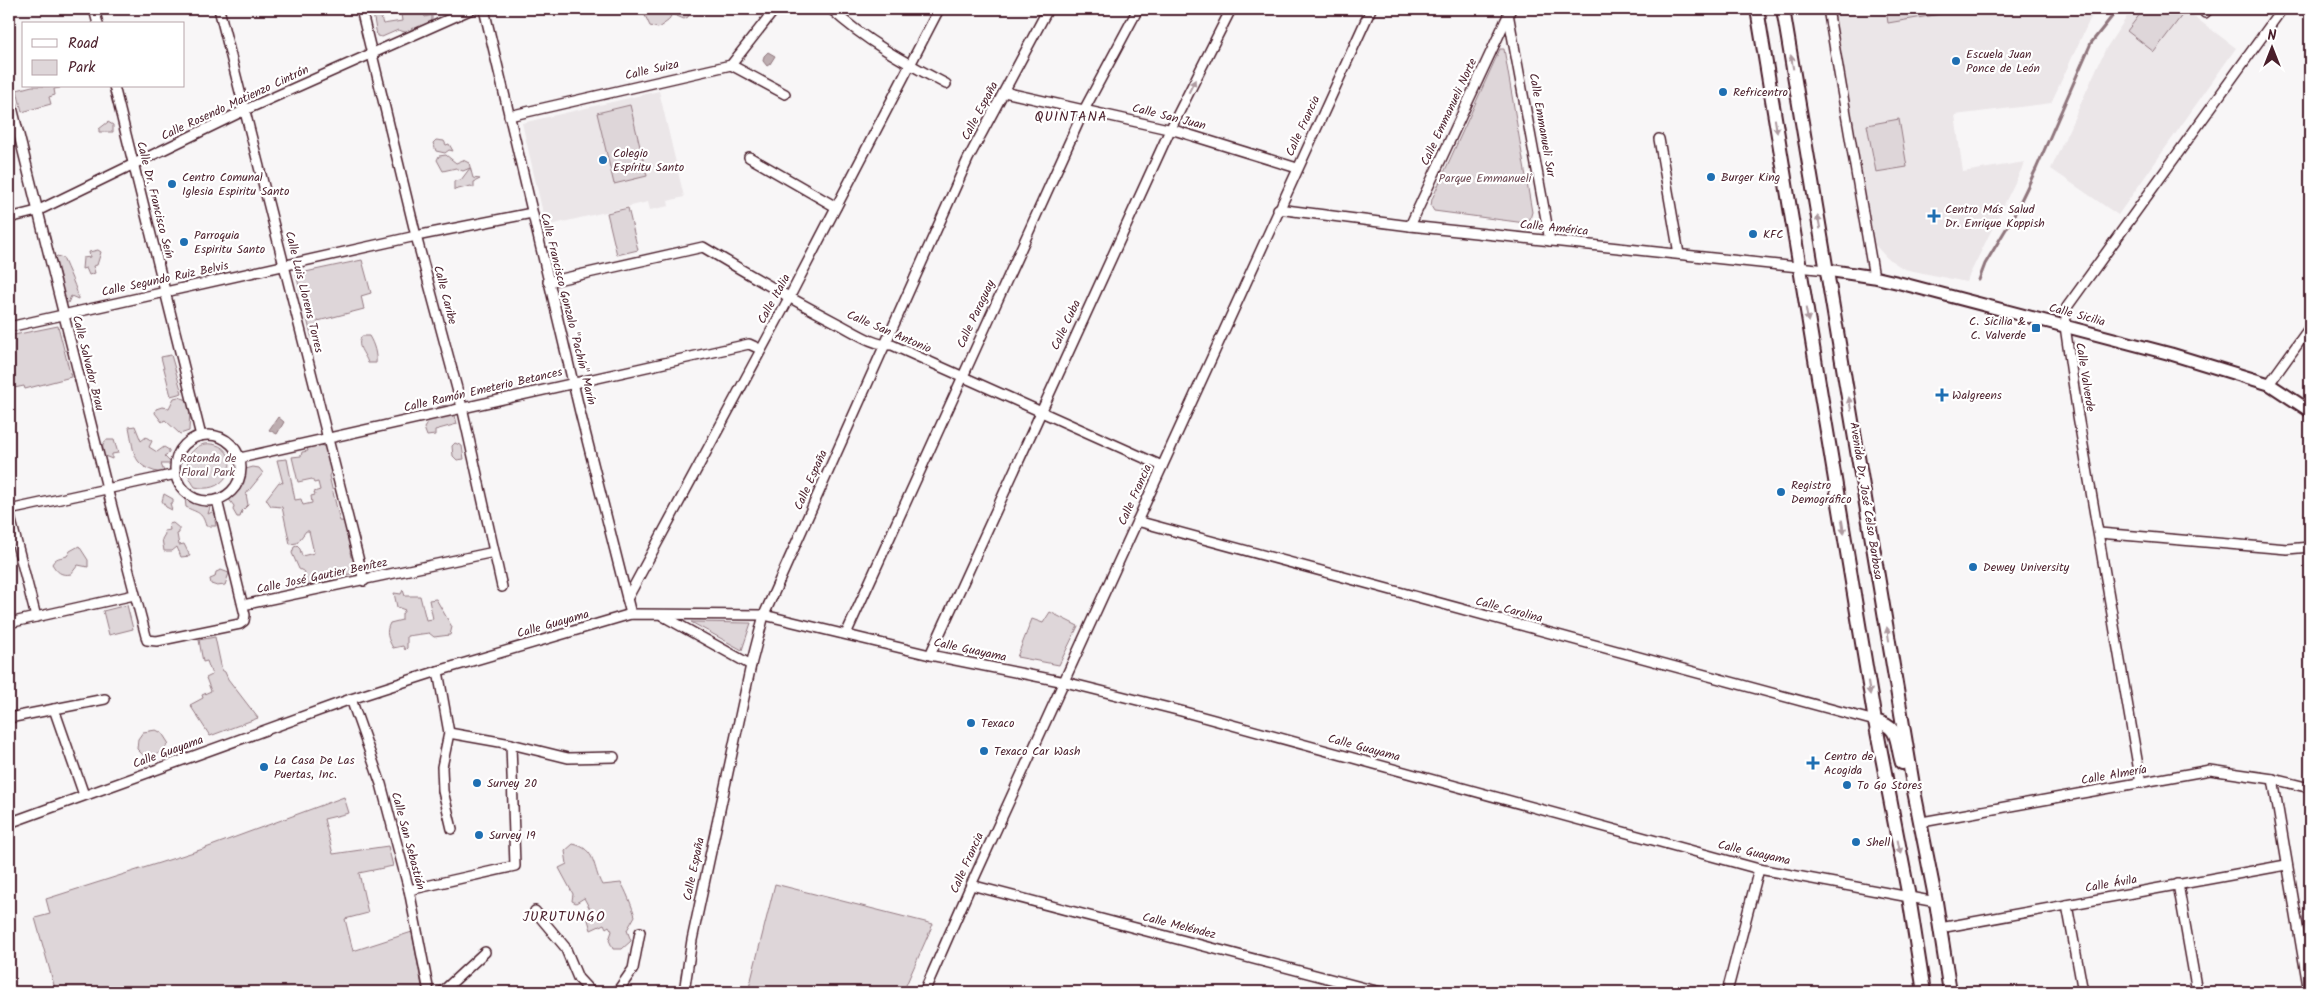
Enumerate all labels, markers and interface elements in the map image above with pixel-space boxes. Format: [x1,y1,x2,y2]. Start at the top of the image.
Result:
legend [22,22,185,88]
north arrow [2246,22,2296,72]
text: N [2268,25,2277,47]
text: Road [68,32,99,56]
place label: Escuela Juan Ponce de León [1966,45,2040,78]
street label: Calle Suiza [623,54,681,85]
one-way arrow [1788,54,1796,70]
street label: Calle Emmanueli Norte [1416,55,1482,169]
marker: Escuela Juan Ponce de León [1950,55,1962,67]
text: Park [68,56,96,80]
street label: Calle Rosendo Matienzo Cintrón [158,60,312,146]
street label: Calle Emmanueli Sur [1524,72,1561,179]
street label: Calle España [956,78,1004,144]
one-way arrow [1188,79,1196,93]
place label: Refricentro [1733,83,1788,102]
marker: Refricentro [1717,86,1729,98]
street label: Calle Francia [1281,92,1326,159]
street label: Calle San Juan [1130,99,1208,135]
district label: QUINTANA [1034,106,1108,128]
one-way arrow [1772,118,1780,134]
street label: Calle Dr. Francisco Seín [131,139,179,261]
place label: Colegio Espíritu Santo [613,144,684,177]
marker: Colegio Espíritu Santo [597,154,609,166]
place label: Centro Comunal Iglesia Espiritu Santo [182,168,289,201]
place label: Burger King [1721,168,1781,187]
park label: Parque Emmanueli [1439,169,1533,188]
marker: Burger King [1705,171,1717,183]
marker: Centro Comunal Iglesia Espiritu Santo [166,178,178,190]
place label: Centro Más Salud Dr. Enrique Koppish [1945,200,2045,233]
marker: Centro Más Salud Dr. Enrique Koppish [1927,209,1941,223]
street label: Calle Francisco Gonzalo "Pachín" Marín [535,211,601,407]
one-way arrow [1815,214,1823,230]
street label: Calle América [1519,215,1590,241]
place label: KFC [1763,225,1784,244]
place label: Parroquia Espiritu Santo [194,226,265,259]
marker: KFC [1747,228,1759,240]
street label: Calle Luis Llorens Torres [280,229,328,355]
marker: Parroquia Espiritu Santo [178,236,190,248]
street label: Calle Segundo Ruiz Belvis [100,256,230,302]
street label: Calle Caribe [428,263,462,327]
street label: Calle Italia [753,270,796,327]
street label: Calle Paraguay [952,276,1000,351]
street label: Calle Cuba [1046,296,1086,353]
street label: Calle Sicilia [2047,298,2108,332]
street label: Calle San Antonio [844,306,934,358]
one-way arrow [1804,308,1812,324]
place label: C. Sicilia & C. Valverde [1969,312,2027,345]
street label: Calle Salvador Brau [67,313,109,413]
marker: C. Sicilia & C. Valverde [2030,322,2042,334]
street label: Calle Valverde [2070,341,2100,413]
street label: Calle Ramón Emeterio Betances [402,362,564,418]
place label: Walgreens [1952,386,2002,405]
marker: Walgreens [1936,389,1948,401]
one-way arrow [1846,396,1854,412]
street label: Avenida Dr. José Celso Barbosa [1844,421,1888,582]
street label: Calle España [789,446,833,513]
park label: Rotonda de Floral Park [180,449,237,482]
street label: Calle Francia [1113,461,1157,529]
place label: Registro Demográfico [1791,476,1852,509]
marker: Registro Demográfico [1775,486,1787,498]
one-way arrow [1839,520,1847,536]
street label: Calle José Gautier Benítez [255,553,389,599]
place label: Dewey University [1983,558,2070,577]
marker: Dewey University [1967,561,1979,573]
street label: Calle Carolina [1473,592,1545,628]
street label: Calle Guayama [515,605,592,643]
one-way arrow [1884,625,1892,641]
street label: Calle Guayama [932,633,1009,667]
one-way arrow [1866,680,1874,696]
place label: Texaco [981,714,1014,733]
marker: Texaco [965,717,977,729]
street label: Calle Guayama [1326,729,1403,767]
street label: Calle Guayama [130,730,206,774]
place label: Texaco Car Wash [994,742,1080,761]
marker: Texaco Car Wash [978,745,990,757]
place label: Centro de Acogida [1824,747,1874,780]
place label: La Casa De Las Puertas, Inc. [274,751,355,784]
marker: Centro de Acogida [1806,756,1820,770]
street label: Calle Almería [2080,760,2149,790]
marker: La Casa De Las Puertas, Inc. [258,761,270,773]
place label: Survey 20 [487,774,537,793]
place label: To Go Stores [1857,776,1922,795]
marker: Survey 20 [471,777,483,789]
marker: To Go Stores [1841,779,1853,791]
street label: Calle San Sebastián [386,790,430,892]
place label: Survey 19 [489,826,536,845]
marker: Survey 19 [473,829,485,841]
street label: Calle Francia [945,829,989,897]
place label: Shell [1866,833,1890,852]
street label: Calle España [678,835,710,902]
street label: Calle Guayama [1716,835,1793,871]
marker: Shell [1850,836,1862,848]
one-way arrow [1896,840,1904,856]
street label: Calle Ávila [2083,870,2139,898]
district label: JURUTUNGO [523,906,605,928]
street label: Calle Meléndez [1140,908,1218,944]

